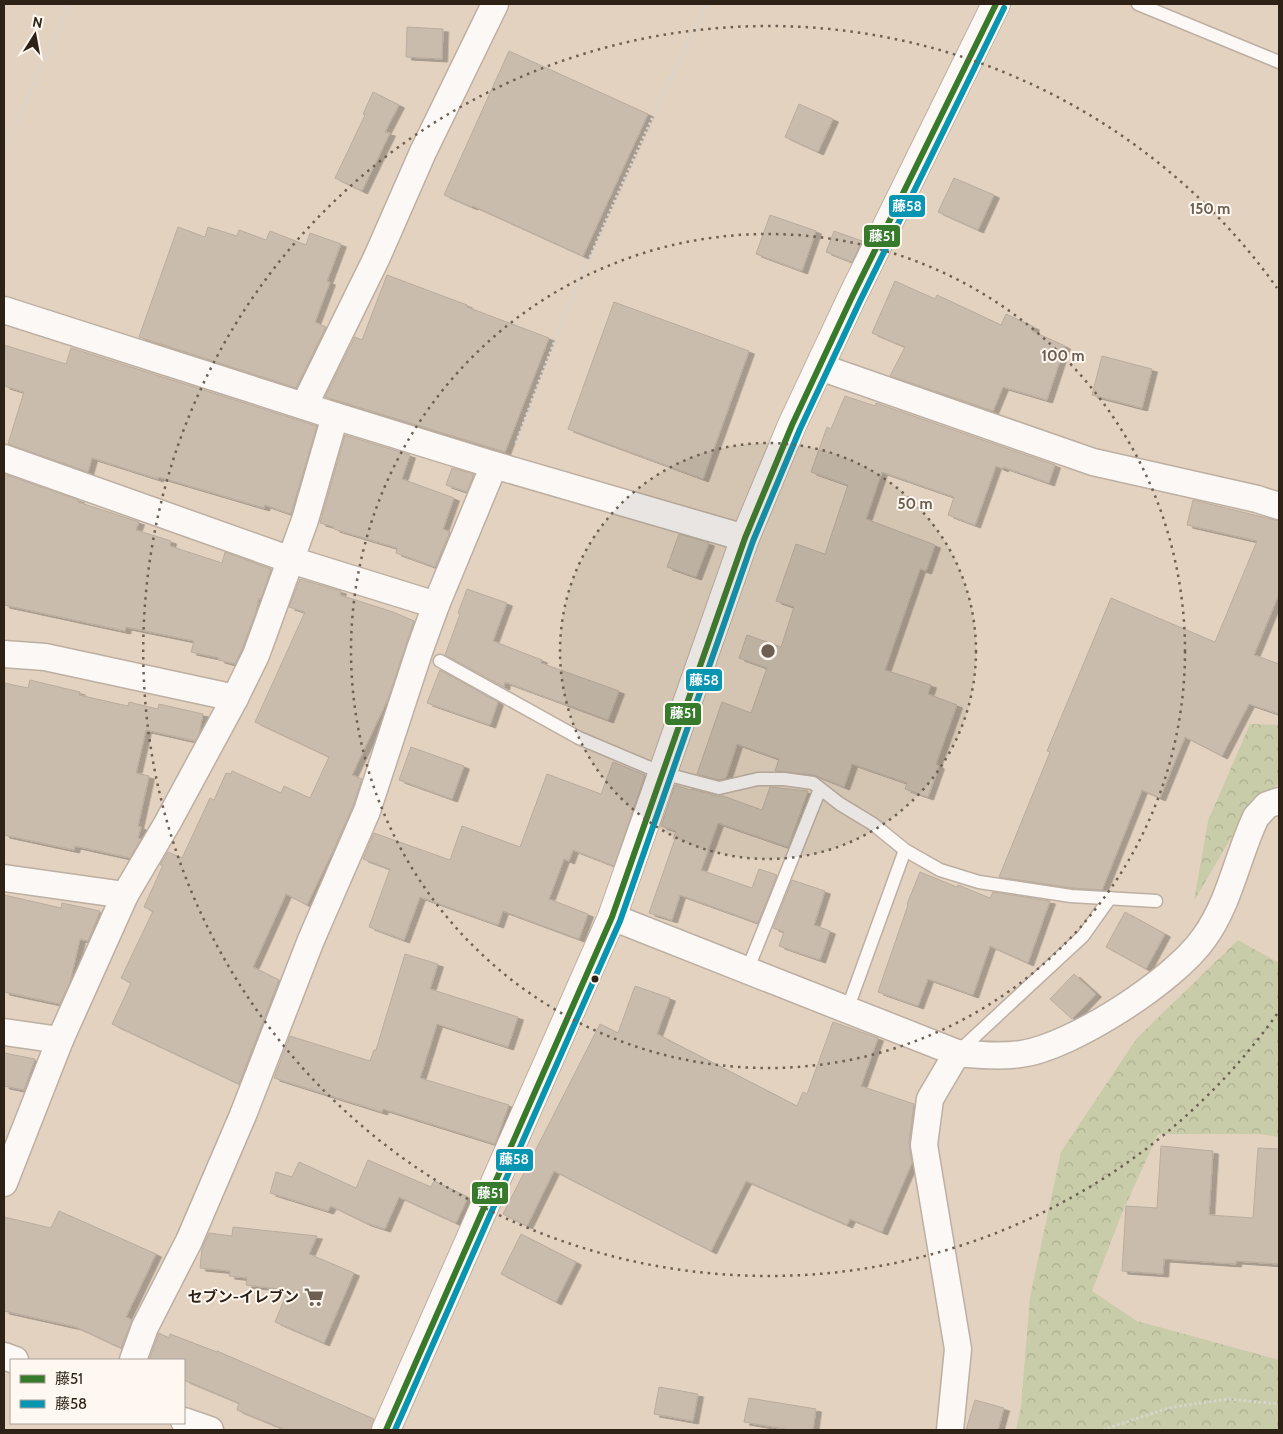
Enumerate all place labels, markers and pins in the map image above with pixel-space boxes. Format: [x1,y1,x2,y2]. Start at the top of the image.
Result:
centre of rings [759,642,777,660]
unlabelled marker [590,974,600,984]
supermarket icon: セブン-イレブン [303,1286,325,1308]
place label: セブン-イレブン [188,1288,299,1306]

